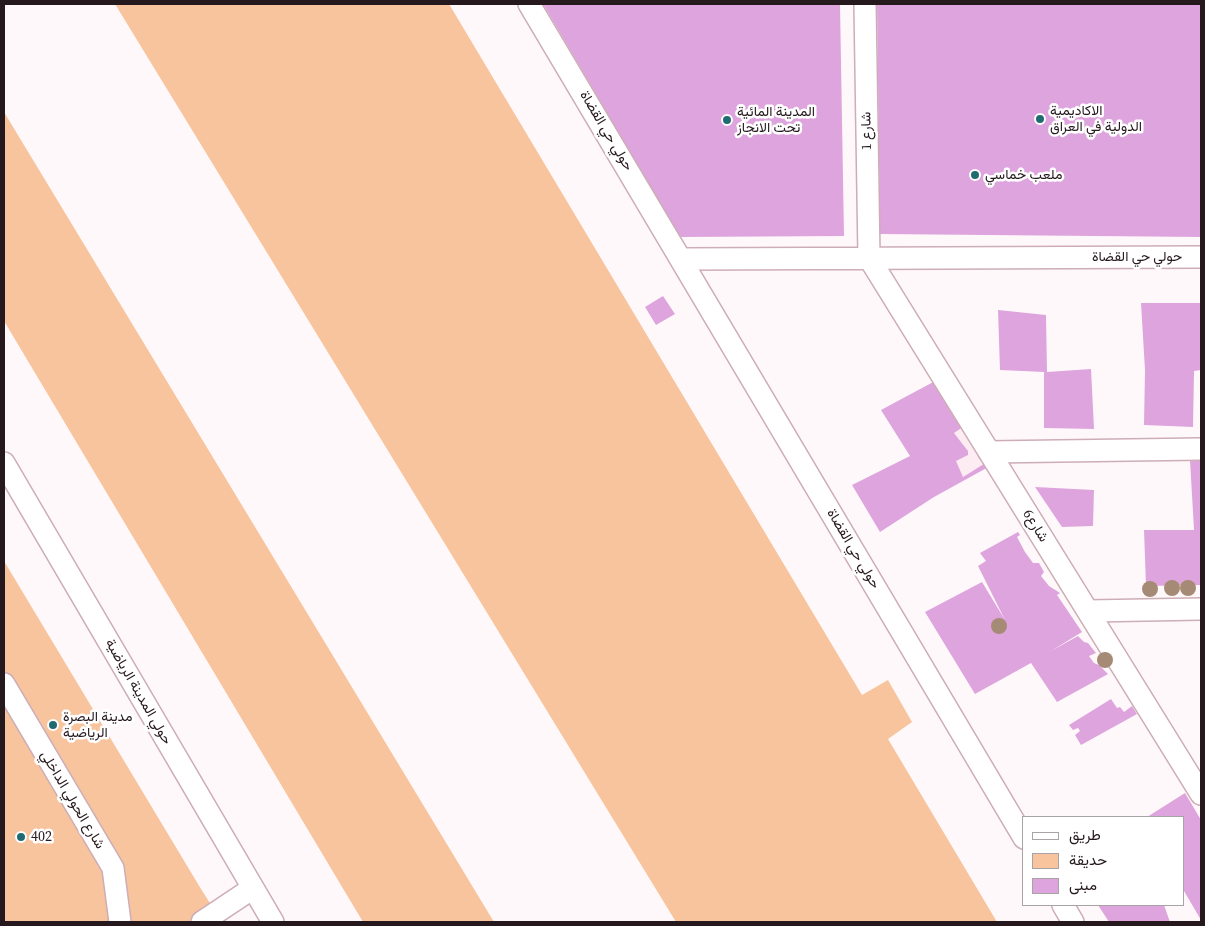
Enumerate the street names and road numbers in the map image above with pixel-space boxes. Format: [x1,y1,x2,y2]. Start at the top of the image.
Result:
street label: حولي حي القضاة [576,88,636,174]
street label: شارع 1 [858,112,876,150]
street label: حولي حي القضاة [1092,249,1182,265]
street label: حولي حي القضاة [823,506,883,592]
street label: شارع6 [1019,507,1051,545]
street label: حولي المدينة الرياضية [101,636,175,748]
street label: شارع الحولي الداخلي [36,748,108,852]

